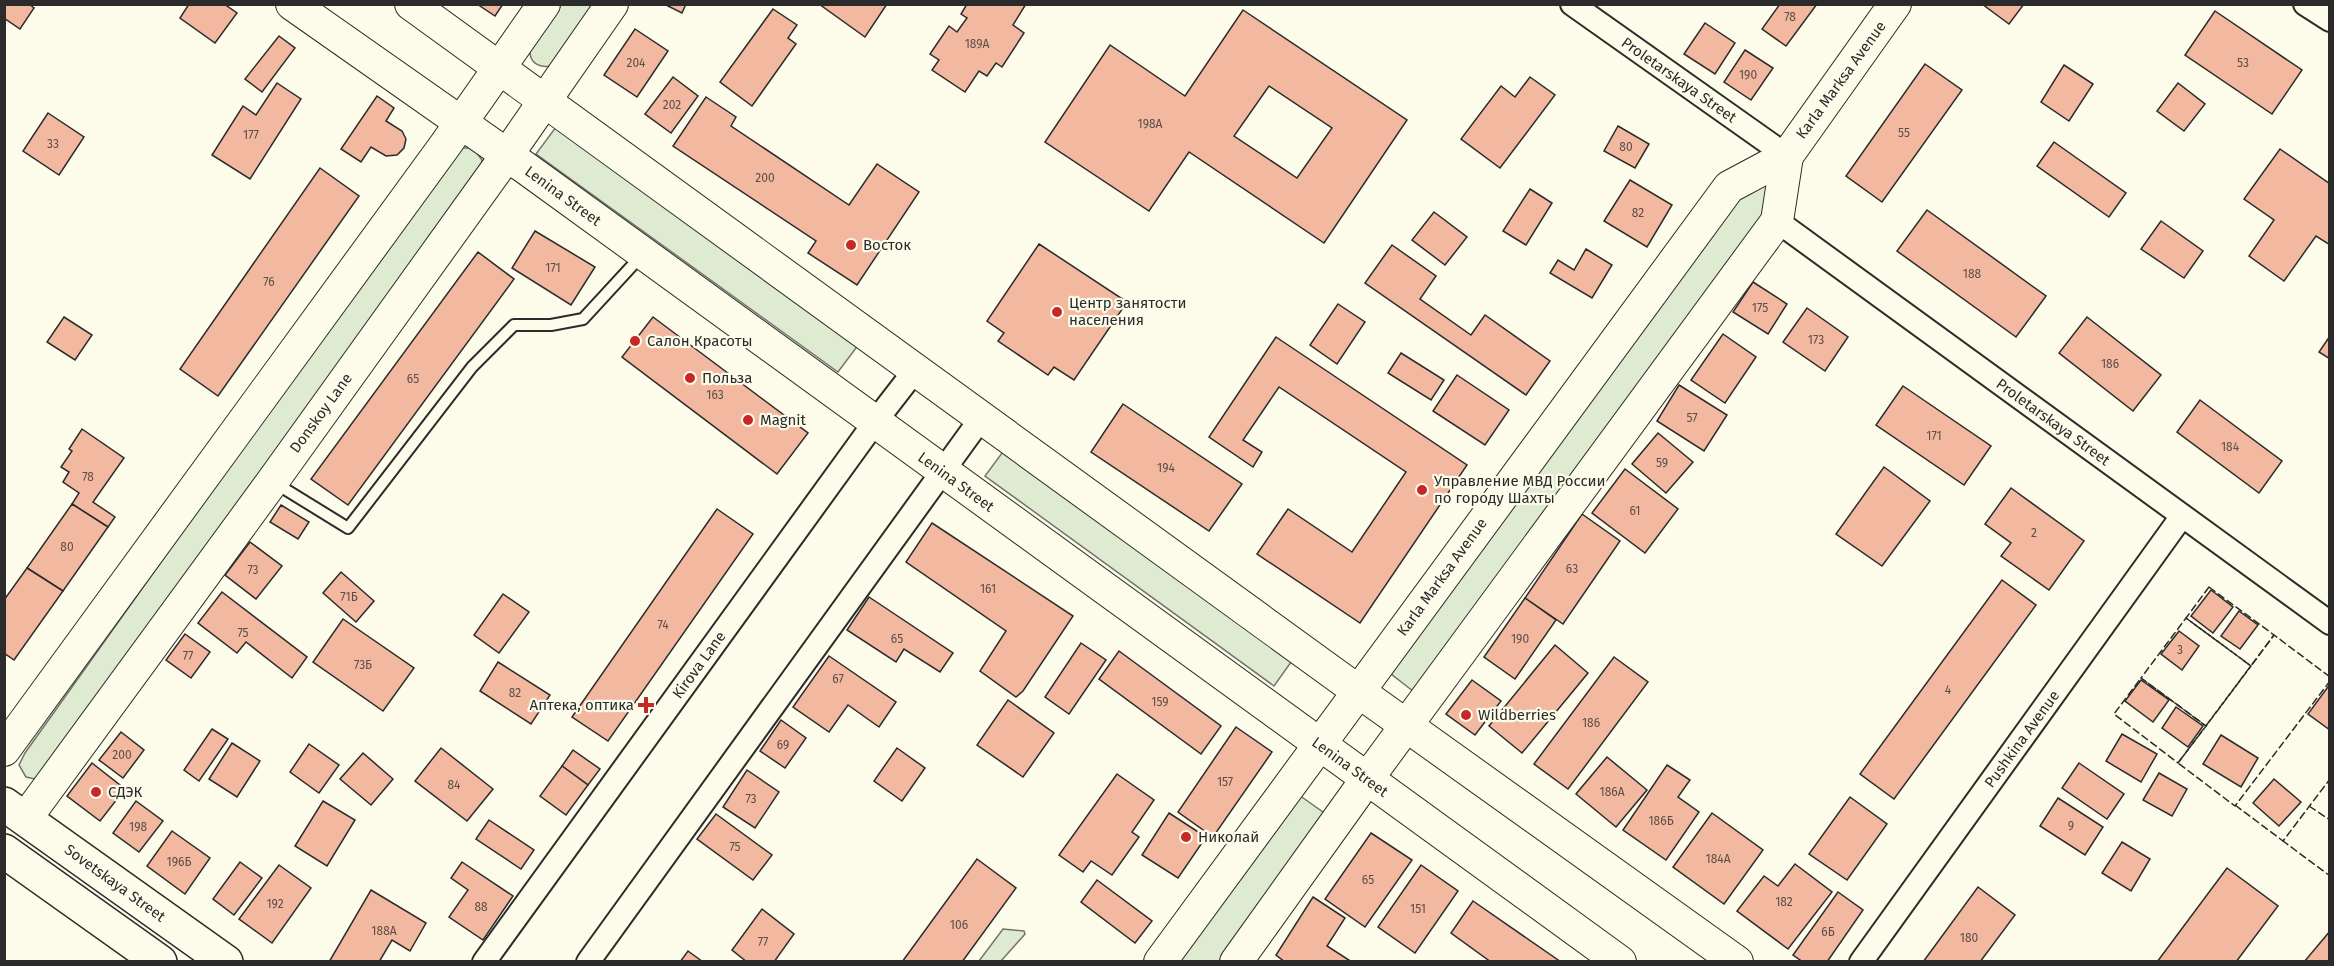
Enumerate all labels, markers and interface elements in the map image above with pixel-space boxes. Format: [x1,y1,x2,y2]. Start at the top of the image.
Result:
house number: 78 [1784,10,1796,24]
street label: Karla Marksa Avenue [1792,18,1890,142]
street label: Proletarskaya Street [1618,34,1741,127]
house number: 189А [965,37,989,51]
house number: 204 [626,56,646,70]
house number: 53 [2237,56,2249,70]
house number: 190 [1739,68,1757,82]
house number: 202 [663,98,681,112]
house number: 198А [1138,117,1163,131]
house number: 55 [1898,126,1910,140]
house number: 177 [243,128,259,142]
house number: 33 [47,137,59,151]
house number: 80 [1619,140,1633,154]
street label: Lenina Street [521,162,605,230]
house number: 200 [755,171,775,185]
house number: 82 [1632,206,1644,220]
place label: Восток [863,236,911,254]
marker: Восток [844,238,858,252]
house number: 171 [545,261,561,275]
house number: 188 [1963,267,1982,281]
house number: 76 [263,275,275,289]
place label: Центр занятости населения [1069,294,1186,329]
house number: 175 [1752,301,1768,315]
marker: Центр занятости населения [1050,305,1064,319]
place label: Салон Красоты [647,332,752,350]
house number: 173 [1808,333,1824,347]
marker: Салон Красоты [628,334,642,348]
house number: 186 [2101,357,2119,371]
place label: Польза [702,369,752,387]
street label: Donskoy Lane [286,370,356,456]
marker: Польза [683,371,697,385]
house number: 65 [407,372,419,386]
street label: Proletarskaya Street [1993,375,2114,470]
house number: 163 [706,388,724,402]
place label: Magnit [760,411,807,429]
house number: 57 [1686,411,1698,425]
marker: Magnit [741,413,755,427]
house number: 171 [1926,429,1942,443]
house number: 184 [2221,440,2240,454]
street label: Lenina Street [914,448,998,516]
house number: 59 [1656,456,1668,470]
house number: 194 [1157,461,1175,475]
house number: 78 [82,470,94,484]
place label: Управление МВД России по городу Шахты [1434,472,1606,507]
marker: Управление МВД России по городу Шахты [1415,483,1429,497]
house number: 61 [1629,504,1641,518]
street label: Karla Marksa Avenue [1393,515,1491,639]
house number: 2 [2031,526,2037,540]
house number: 80 [60,540,74,554]
house number: 63 [1566,562,1578,576]
house number: 73 [247,563,259,577]
house number: 161 [980,582,996,596]
house number: 71Б [340,590,358,604]
house number: 74 [657,618,669,632]
house number: 75 [237,626,249,640]
street label: Kirova Lane [669,628,729,702]
house number: 65 [891,632,903,646]
house number: 190 [1511,632,1529,646]
house number: 3 [2177,643,2183,657]
house number: 77 [183,649,193,663]
house number: 73Б [354,658,372,672]
house number: 67 [832,672,844,686]
house number: 4 [1945,683,1952,697]
house number: 82 [509,686,521,700]
street label: Pushkina Avenue [1981,687,2063,791]
house number: 159 [1151,695,1169,709]
place label: Аптека, оптика [530,696,634,714]
marker: Аптека, оптика [639,698,653,712]
place label: Wildberries [1478,706,1556,724]
marker: Wildberries [1459,708,1473,722]
house number: 186 [1582,716,1600,730]
street label: Lenina Street [1308,733,1392,801]
house number: 69 [777,738,789,752]
house number: 200 [112,748,132,762]
house number: 157 [1217,775,1233,789]
house number: 84 [448,778,461,792]
place label: СДЭК [108,783,143,801]
marker: СДЭК [89,785,103,799]
house number: 186А [1599,785,1625,799]
house number: 73 [745,792,757,806]
house number: 186Б [1648,814,1674,828]
house number: 9 [2068,819,2074,833]
house number: 198 [129,820,147,834]
place label: Николай [1198,828,1259,846]
marker: Николай [1179,830,1193,844]
street label: Sovetskaya Street [61,840,169,926]
house number: 75 [729,840,741,854]
house number: 184А [1705,852,1731,866]
house number: 196Б [167,855,191,869]
house number: 65 [1362,873,1374,887]
house number: 182 [1775,895,1793,909]
house number: 192 [266,897,284,911]
house number: 88 [474,900,488,914]
house number: 151 [1410,902,1426,916]
house number: 106 [950,918,968,932]
house number: 188А [371,924,397,938]
house number: 6Б [1821,925,1835,939]
house number: 180 [1960,931,1979,945]
house number: 77 [758,935,768,949]

